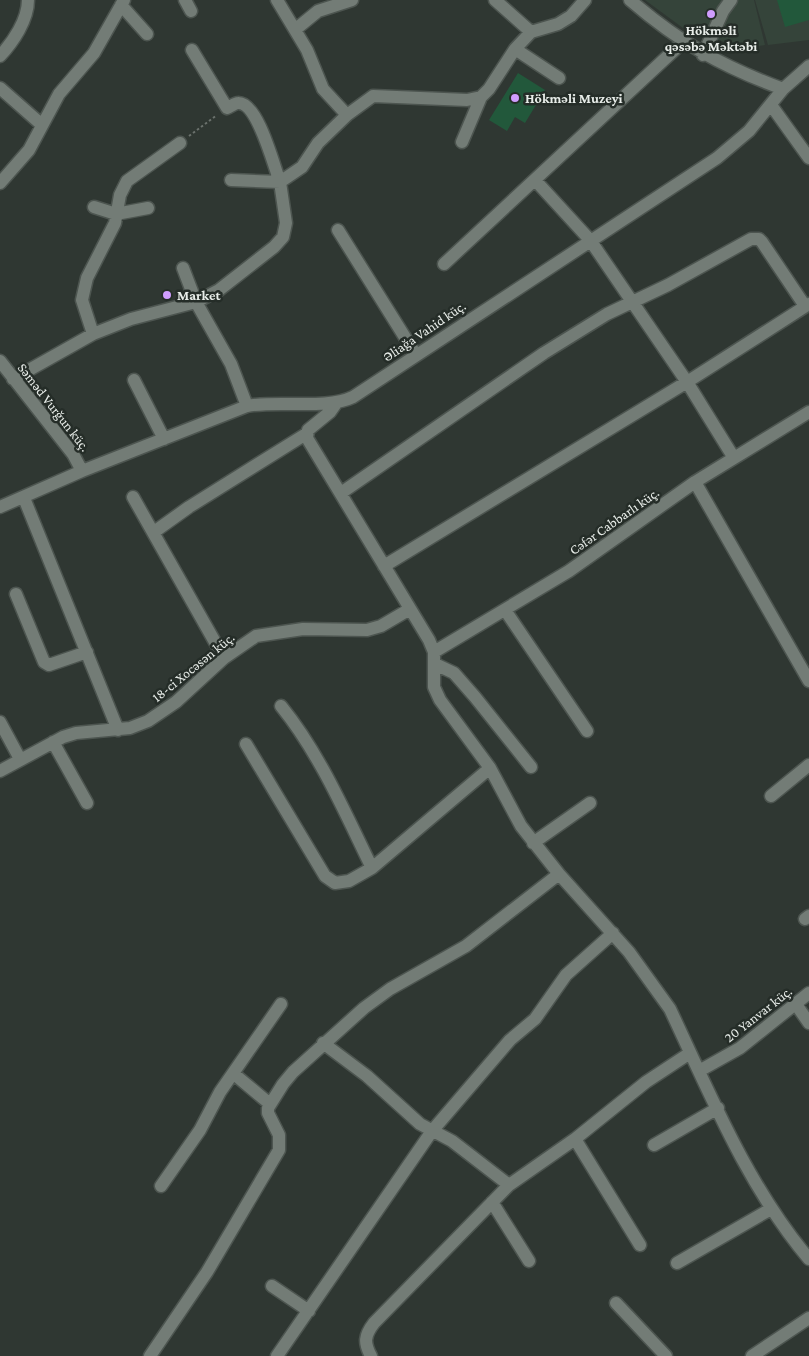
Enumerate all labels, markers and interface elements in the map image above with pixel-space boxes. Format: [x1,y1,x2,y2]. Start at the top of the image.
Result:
marker: Hökməli qəsəbə Məktəbi [705,8,717,20]
place label: Hökməli qəsəbə Məktəbi [665,22,757,54]
place label: Hökməli Muzeyi [525,90,623,106]
marker: Hökməli Muzeyi [509,92,521,104]
place label: Market [177,287,221,303]
marker: Market [161,289,173,301]
street label: Əliağa Vahid küç. [379,297,469,365]
street label: Səməd Vurğun küç. [15,360,93,454]
street label: Cəfər Cabbarlı küç. [566,484,662,558]
street label: 18-ci Xocəsən küç. [149,629,237,705]
street label: 20 Yanvar küç. [721,983,795,1045]

